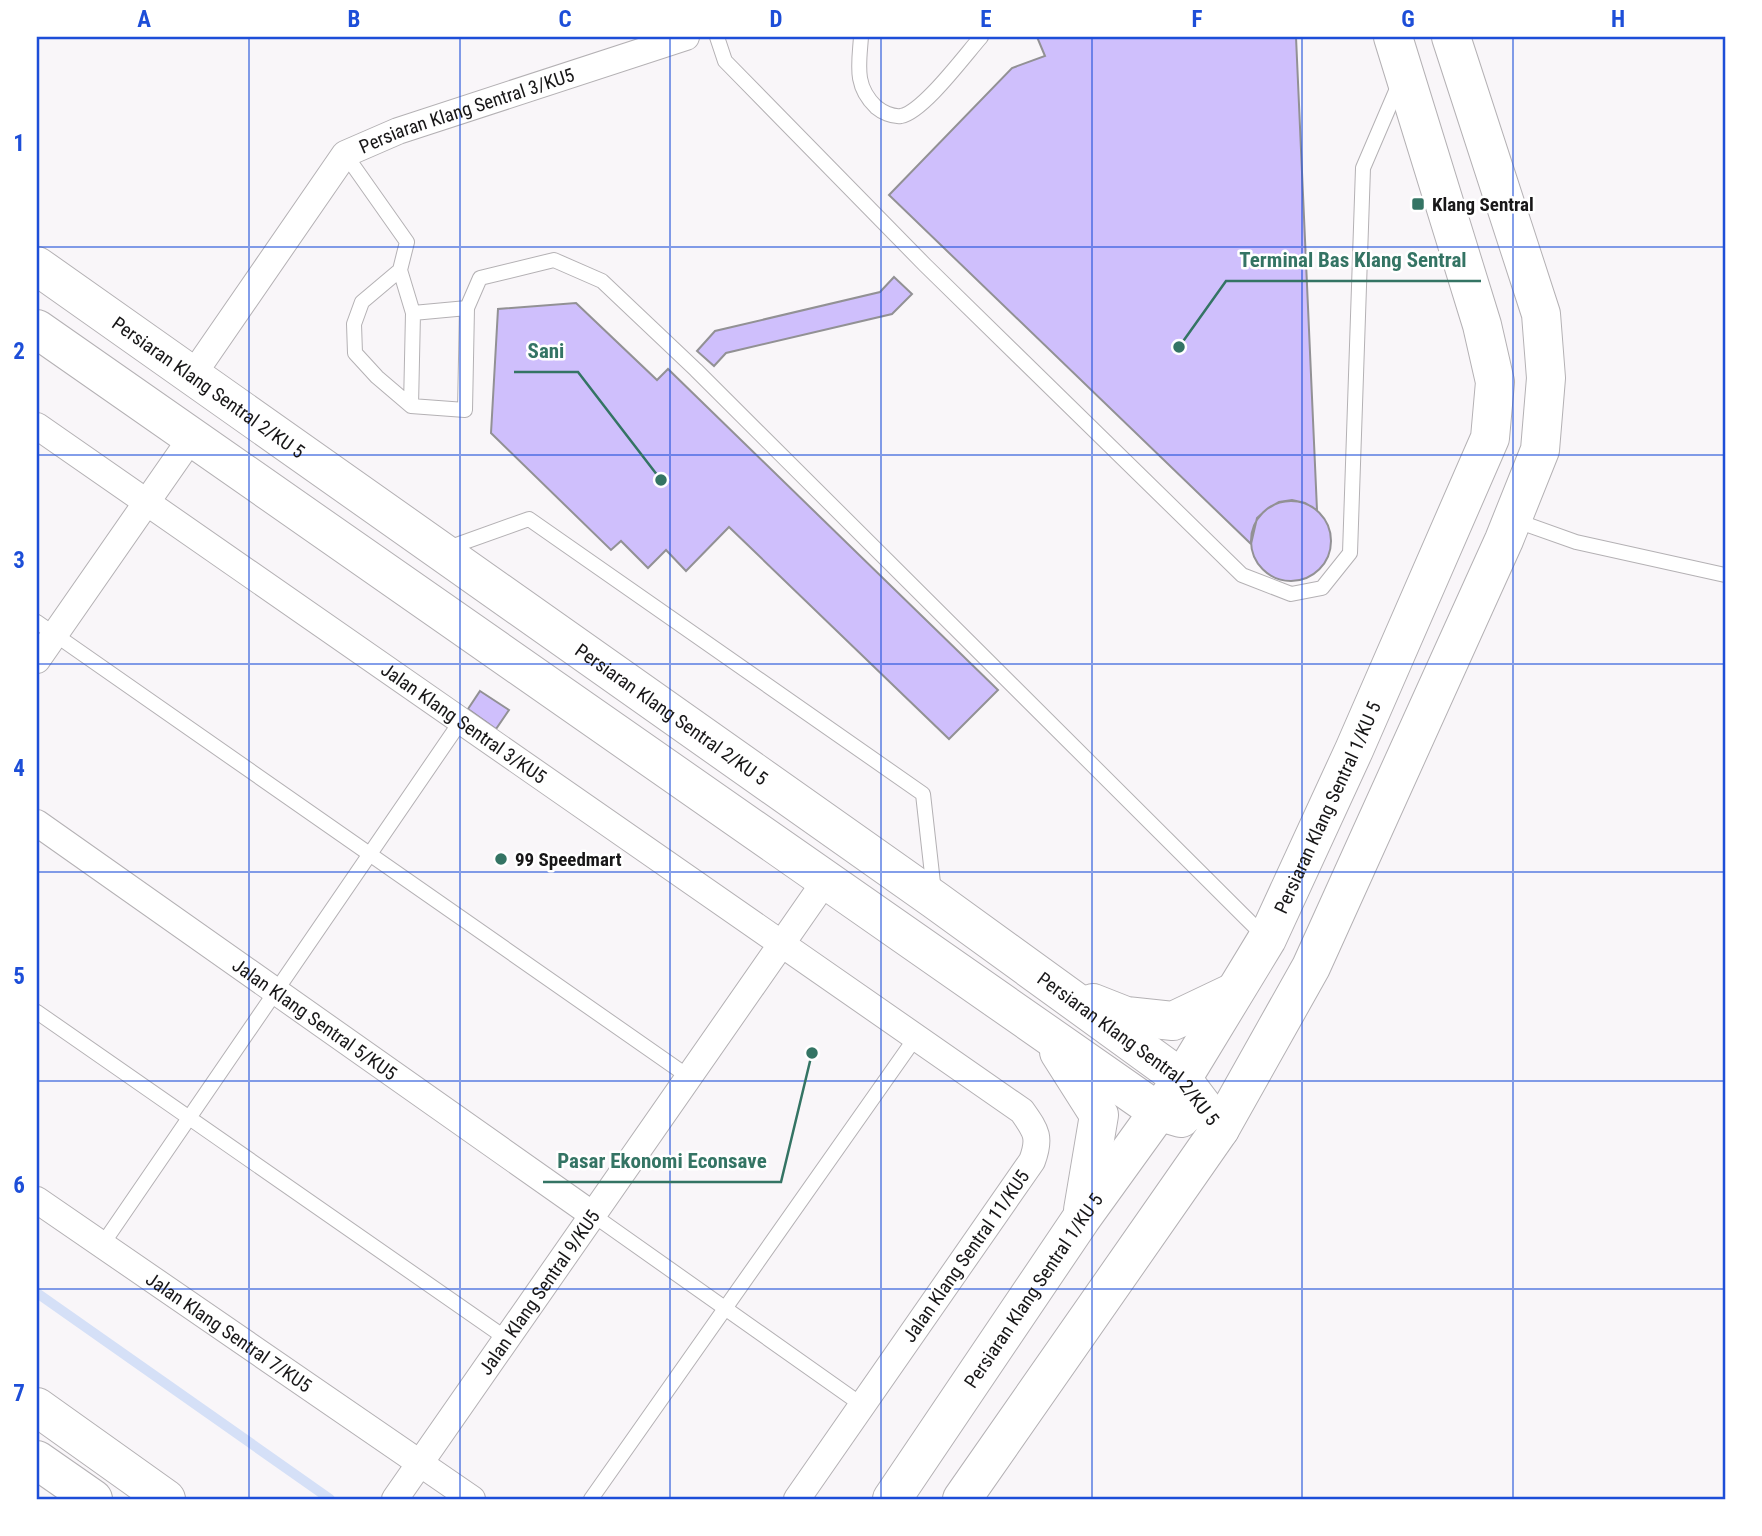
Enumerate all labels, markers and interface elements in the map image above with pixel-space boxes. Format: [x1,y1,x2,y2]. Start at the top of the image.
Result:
text: A [137,6,151,33]
text: B [348,6,360,33]
text: C [558,6,572,33]
text: D [770,6,783,33]
text: E [980,6,992,33]
text: F [1192,6,1203,33]
text: G [1401,6,1415,33]
text: H [1611,6,1625,33]
street label: Persiaran Klang Sentral 3/KU5 [355,63,577,158]
text: 1 [13,130,25,157]
place label: Klang Sentral [1432,193,1534,216]
marker: Klang Sentral [1410,196,1426,212]
callout: Terminal Bas Klang Sentral [1226,239,1481,281]
text: Terminal Bas Klang Sentral [1239,248,1467,272]
street label: Persiaran Klang Sentral 2/KU 5 [108,311,309,463]
callout: Sani [514,330,578,372]
text: 2 [13,338,25,365]
text: Sani [528,339,564,363]
text: 3 [13,547,25,574]
street label: Persiaran Klang Sentral 2/KU 5 [571,638,772,790]
street label: Jalan Klang Sentral 3/KU5 [377,658,551,788]
street label: Persiaran Klang Sentral 1/KU 5 [1269,698,1385,917]
text: 4 [13,755,25,782]
place label: 99 Speedmart [515,848,622,871]
marker: 99 Speedmart [493,851,509,867]
street label: Jalan Klang Sentral 5/KU5 [228,953,402,1085]
text: 5 [13,963,25,990]
street label: Persiaran Klang Sentral 2/KU 5 [1033,967,1224,1130]
callout: Pasar Ekonomi Econsave [543,1140,781,1182]
text: Pasar Ekonomi Econsave [557,1149,767,1173]
street label: Jalan Klang Sentral 11/KU5 [898,1165,1034,1347]
text: 6 [13,1172,25,1199]
street label: Persiaran Klang Sentral 1/KU 5 [959,1188,1108,1392]
street label: Jalan Klang Sentral 9/KU5 [474,1205,604,1379]
street label: Jalan Klang Sentral 7/KU5 [142,1267,316,1397]
text: 7 [13,1380,25,1407]

